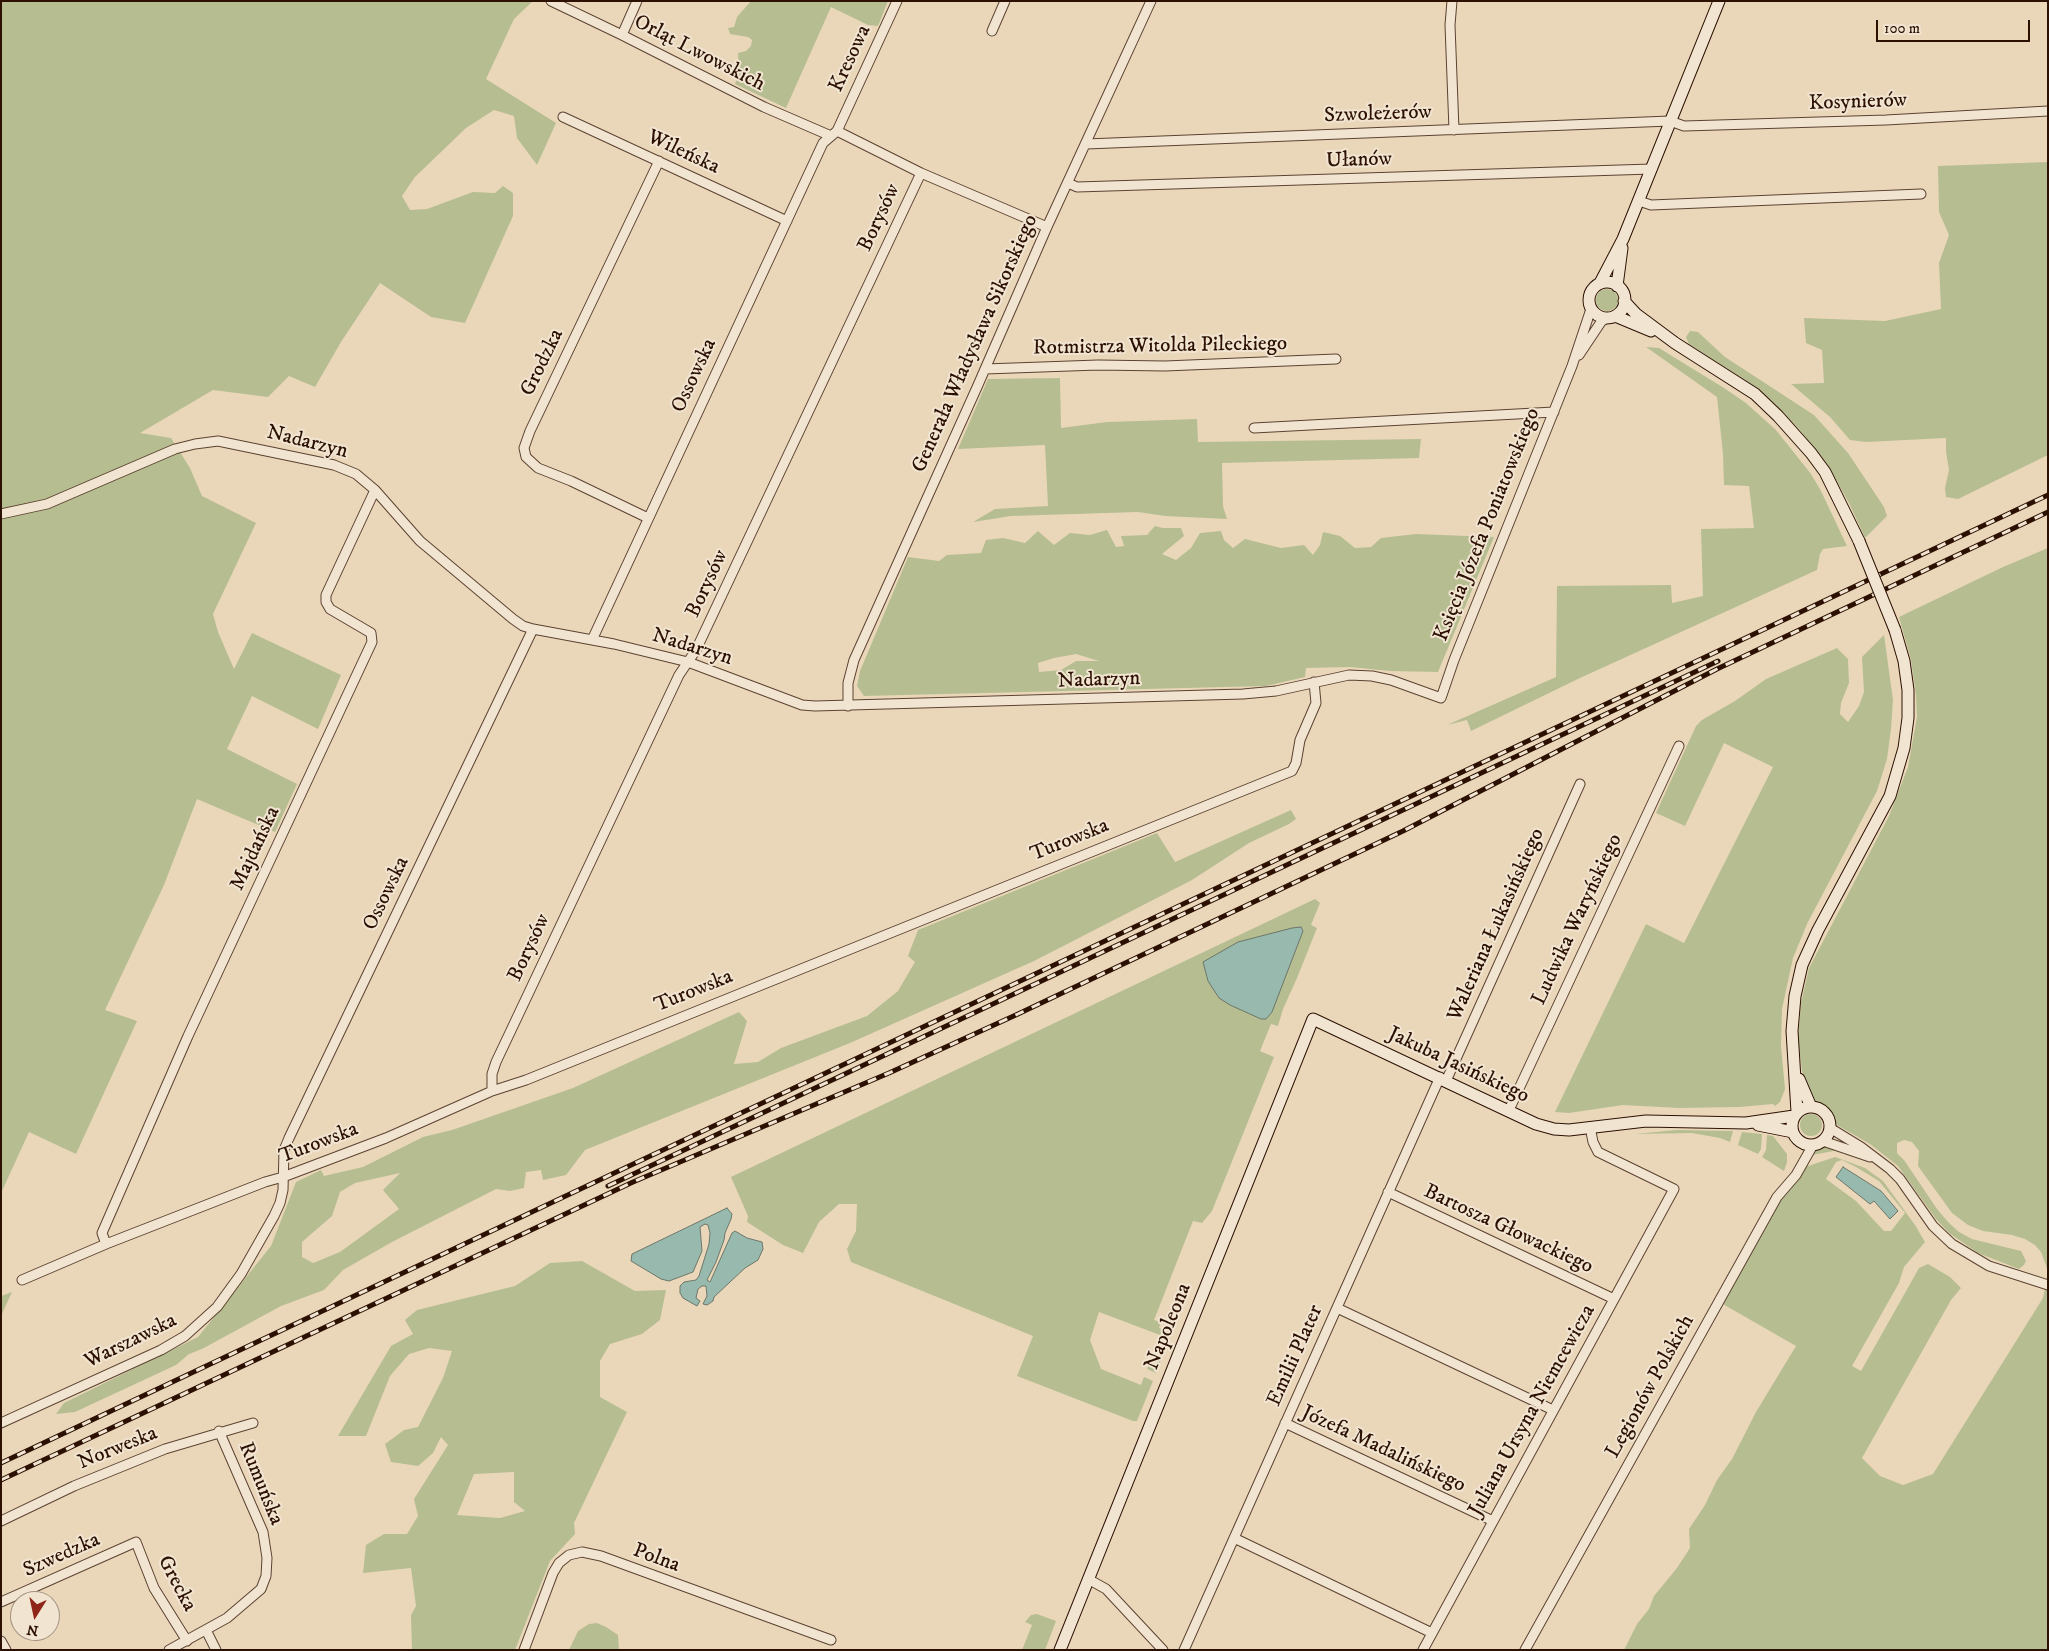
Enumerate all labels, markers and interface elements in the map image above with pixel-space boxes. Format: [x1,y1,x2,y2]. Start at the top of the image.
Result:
street label: Orląt Lwowskich [629,10,769,98]
scale bar [1879,10,2033,42]
text: 100 m [1884,19,1920,38]
street label: Kresowa [825,22,877,96]
street label: Kosynierów [1808,89,1908,117]
street label: Szwoleżerów [1324,101,1432,129]
street label: Wileńska [643,125,723,181]
street label: Ułanów [1326,147,1392,175]
street label: Borysów [853,180,907,256]
street label: Generała Władysława Sikorskiego [908,211,1044,477]
street label: Grodzka [516,325,570,401]
street label: Rotmistrza Witolda Pileckiego [1033,332,1287,362]
street label: Ossowska [667,335,723,417]
street label: Księcia Józefa Poniatowskiego [1430,405,1546,645]
street label: Nadarzyn [264,421,350,465]
street label: Borysów [681,546,735,622]
street label: Nadarzyn [649,624,735,672]
street label: Nadarzyn [1057,667,1141,695]
street label: Majdańska [226,803,286,895]
street label: Turowska [1027,814,1113,868]
street label: Waleriana Łukasińskiego [1443,825,1551,1025]
street label: Ludwika Waryńskiego [1527,830,1629,1010]
street label: Ossowska [358,853,416,935]
street label: Borysów [503,910,557,986]
street label: Turowska [651,965,737,1019]
street label: Jakuba Jasińskiego [1383,1022,1533,1110]
street label: Turowska [276,1117,362,1171]
street label: Bartosza Głowackiego [1419,1180,1597,1280]
street label: Napoleona [1140,1280,1198,1374]
street label: Emilii Plater [1262,1301,1330,1411]
street label: Juliana Ursyna Niemcewicza [1464,1301,1602,1521]
street label: Warszawska [81,1309,181,1375]
street label: Legionów Polskich [1601,1311,1701,1463]
street label: Józefa Madalińskiego [1297,1401,1469,1499]
street label: Norweska [75,1422,161,1476]
street label: Rumuńska [232,1439,288,1529]
street label: Szwedzka [20,1528,104,1584]
street label: Polna [629,1539,683,1579]
street label: Grecka [151,1552,201,1616]
north arrow [10,1591,60,1641]
text: N [25,1620,40,1640]

